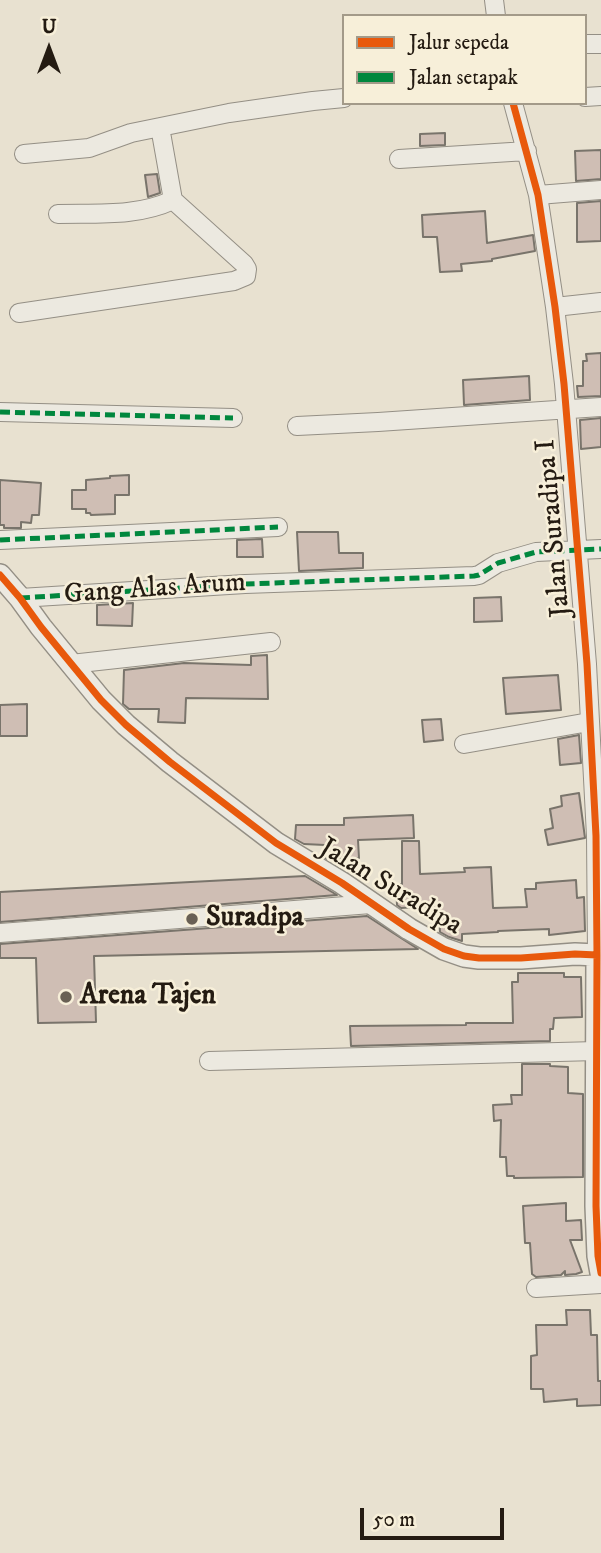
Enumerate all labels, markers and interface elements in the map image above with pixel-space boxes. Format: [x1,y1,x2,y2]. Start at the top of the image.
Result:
north arrow [14,14,84,84]
legend [342,14,587,105]
text: U [42,16,56,39]
text: Jalur sepeda [409,30,509,56]
text: Jalan setapak [409,65,518,91]
street label: Jalan Suradipa I [530,438,580,618]
street label: Gang Alas Arum [63,567,247,613]
street label: Jalan Suradipa [312,832,468,944]
place label: Suradipa [206,902,304,936]
marker: Suradipa [184,911,200,927]
place label: Arena Tajen [80,980,216,1014]
marker: Arena Tajen [58,989,74,1005]
scale bar [363,1494,506,1538]
text: 50 m [373,1507,415,1533]

